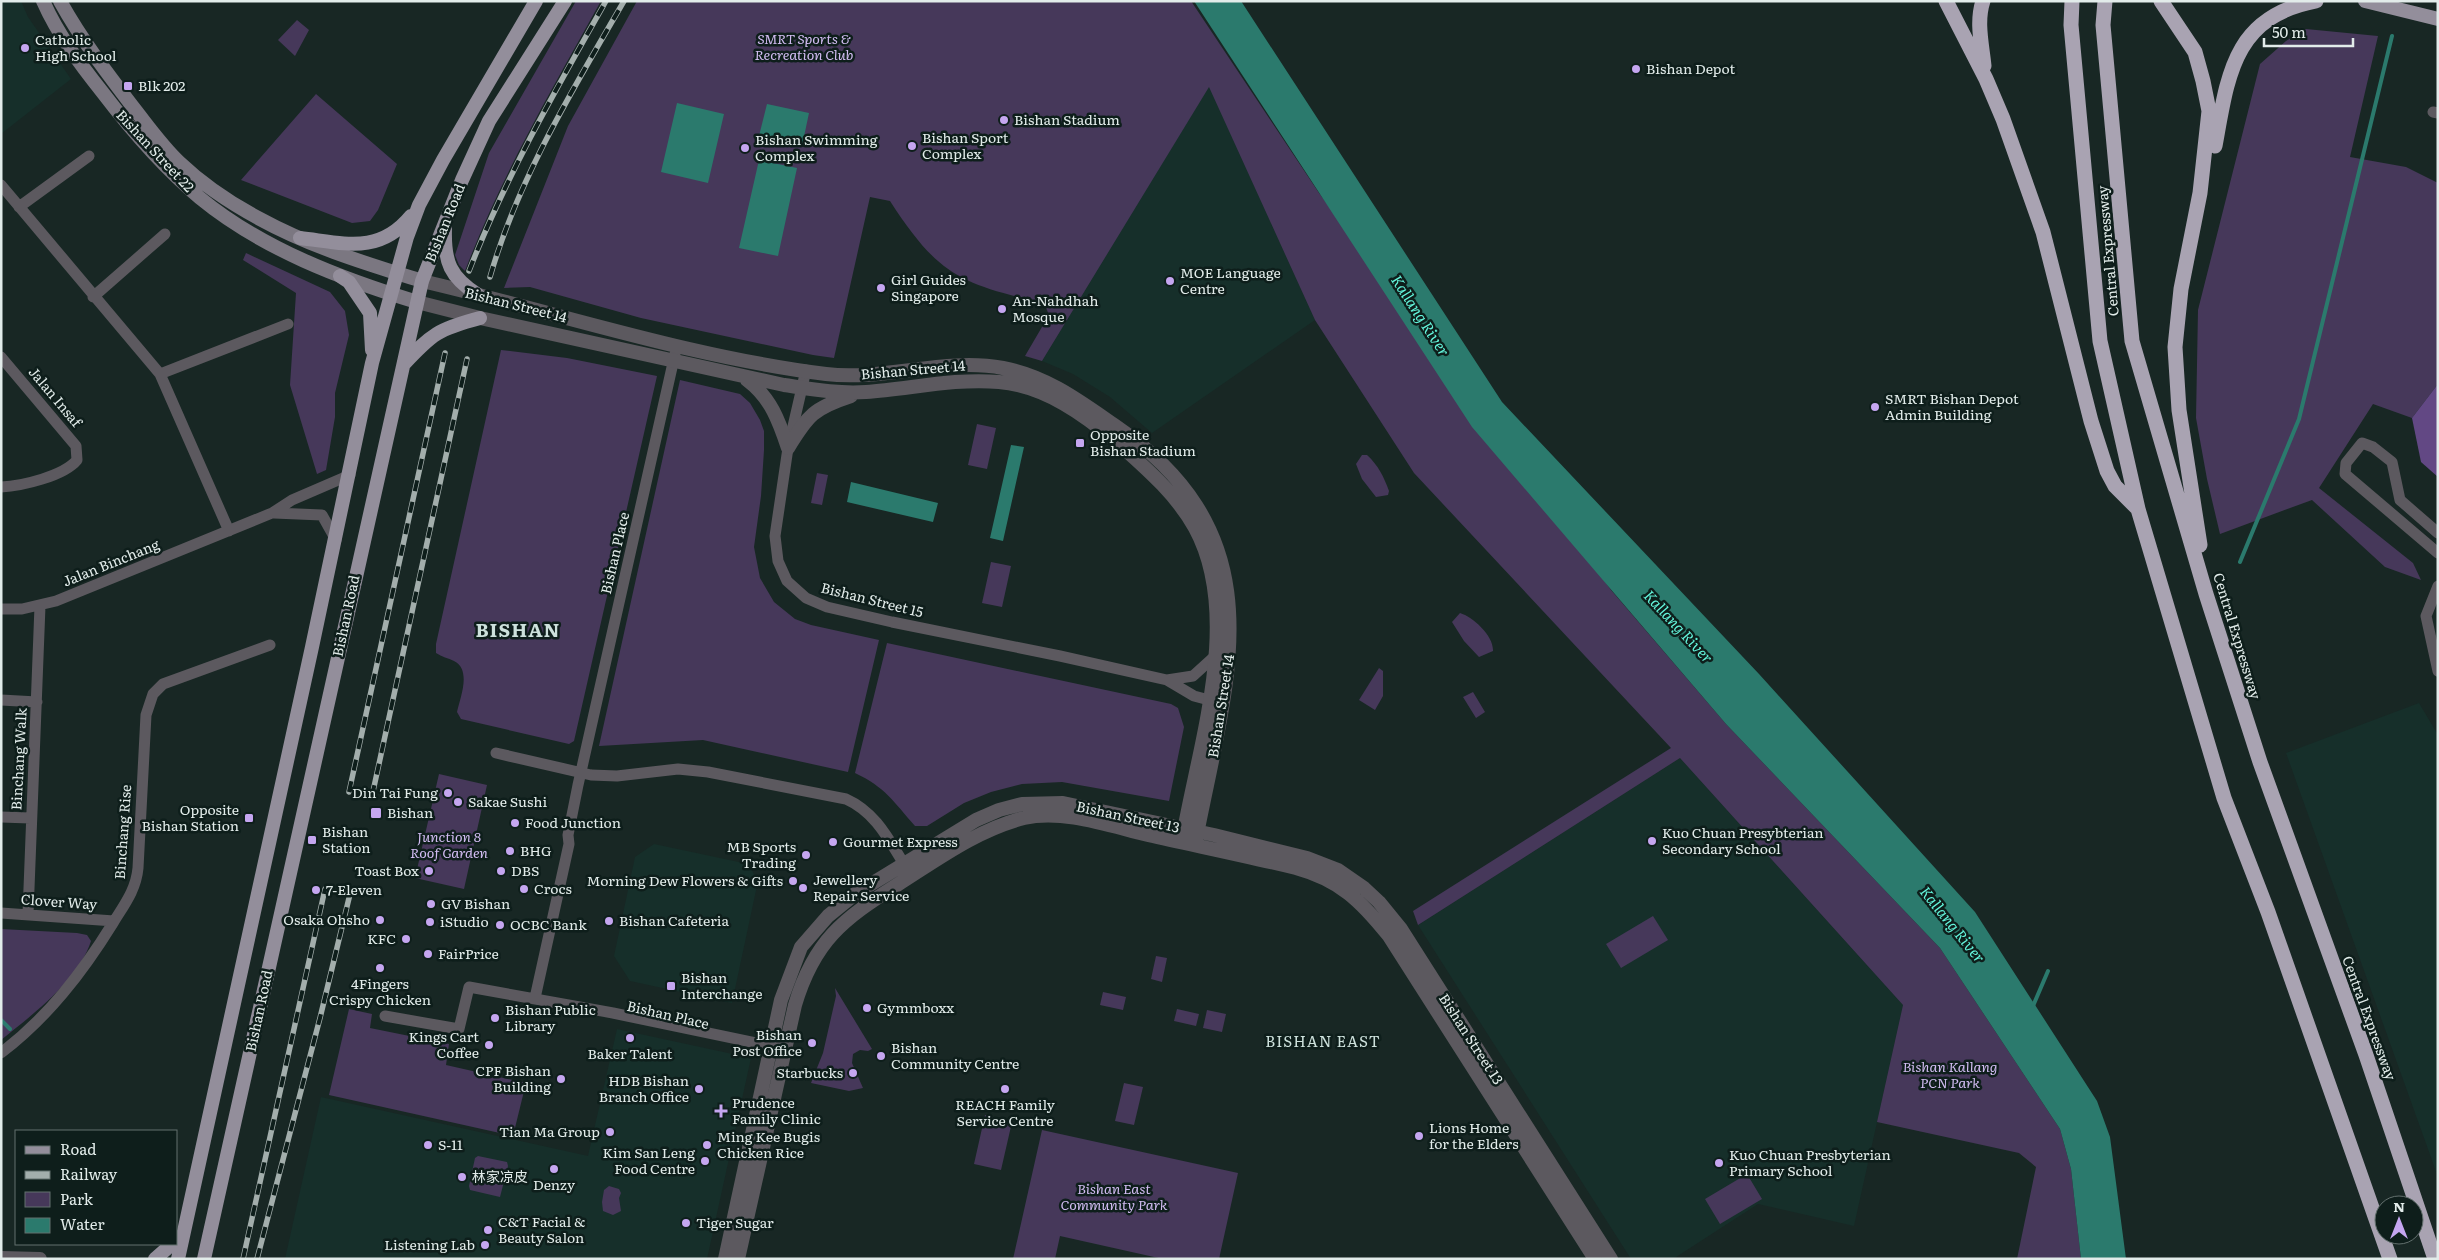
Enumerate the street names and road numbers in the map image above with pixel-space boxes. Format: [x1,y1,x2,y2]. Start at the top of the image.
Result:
street label: Bishan Street 22 [112,105,199,196]
street label: Bishan Road [419,180,469,265]
street label: Central Expressway [2091,184,2123,317]
street label: Bishan Street 14 [463,282,570,326]
street label: Bishan Street 14 [860,354,966,384]
street label: Jalan Insaf [25,362,88,432]
street label: Bishan Place [595,510,633,596]
street label: Jalan Binchang [59,534,162,591]
street label: Central Expressway [2209,570,2267,702]
street label: Bishan Road [327,573,364,658]
street label: Bishan Street 15 [819,577,925,621]
street label: Bishan Street 14 [1202,652,1238,759]
street label: Binchang Walk [5,707,31,811]
street label: Binchang Rise [109,784,135,880]
street label: Bishan Street 13 [1075,795,1182,837]
street label: Clover Way [20,888,99,914]
street label: Central Expressway [2338,953,2402,1084]
street label: Bishan Road [240,968,277,1053]
street label: Bishan Street 13 [1435,989,1509,1088]
street label: Bishan Place [625,995,711,1033]

